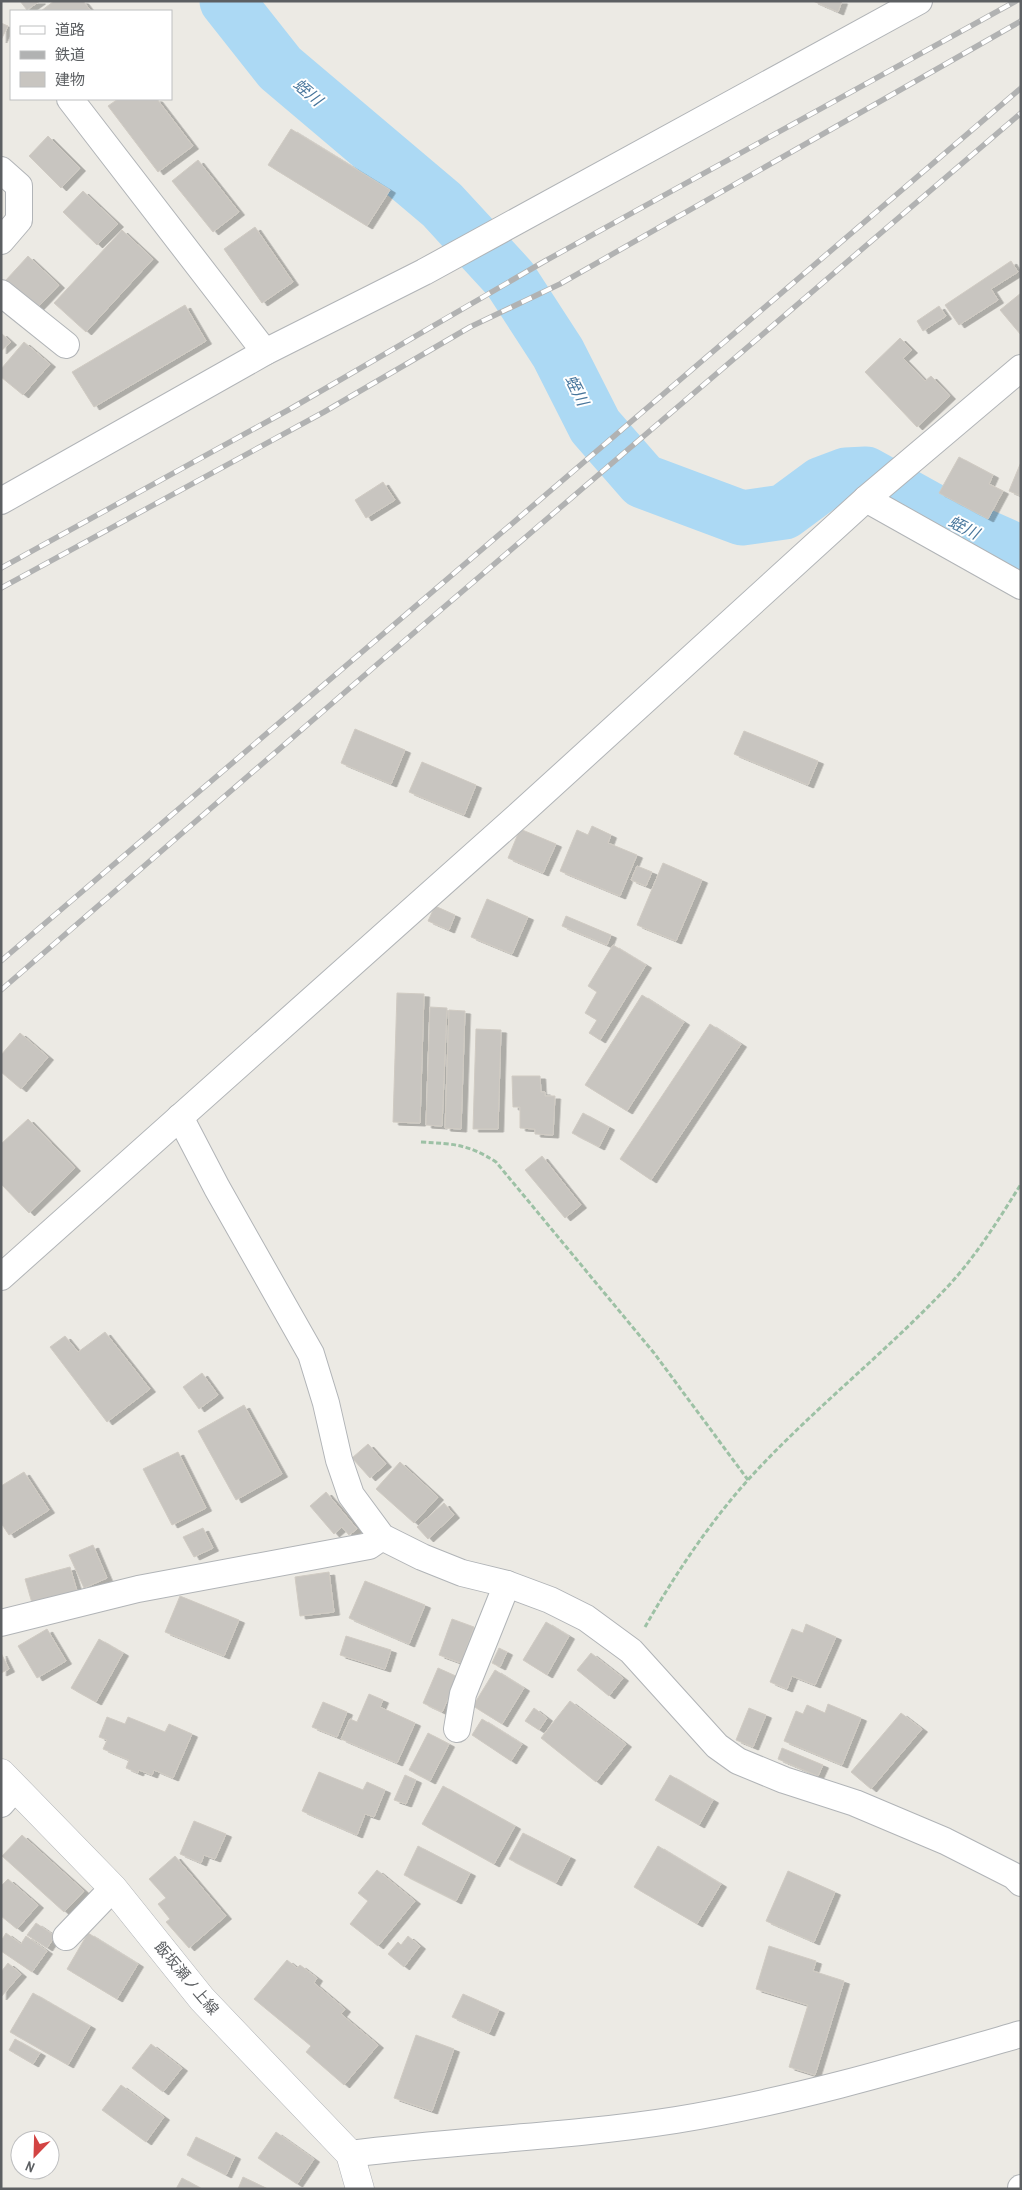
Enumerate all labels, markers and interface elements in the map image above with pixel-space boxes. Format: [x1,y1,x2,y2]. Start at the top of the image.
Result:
legend [10,10,172,100]
text: 道路 [55,19,85,40]
text: 鉄道 [55,44,85,65]
text: 建物 [55,69,85,90]
water label: 蛭川 [289,73,329,112]
water label: 蛭川 [560,371,595,411]
water label: 蛭川 [945,510,985,545]
street label: 飯坂瀬ノ上線 [150,1937,224,2019]
north arrow [10,2130,60,2180]
text: N [23,2157,37,2177]

